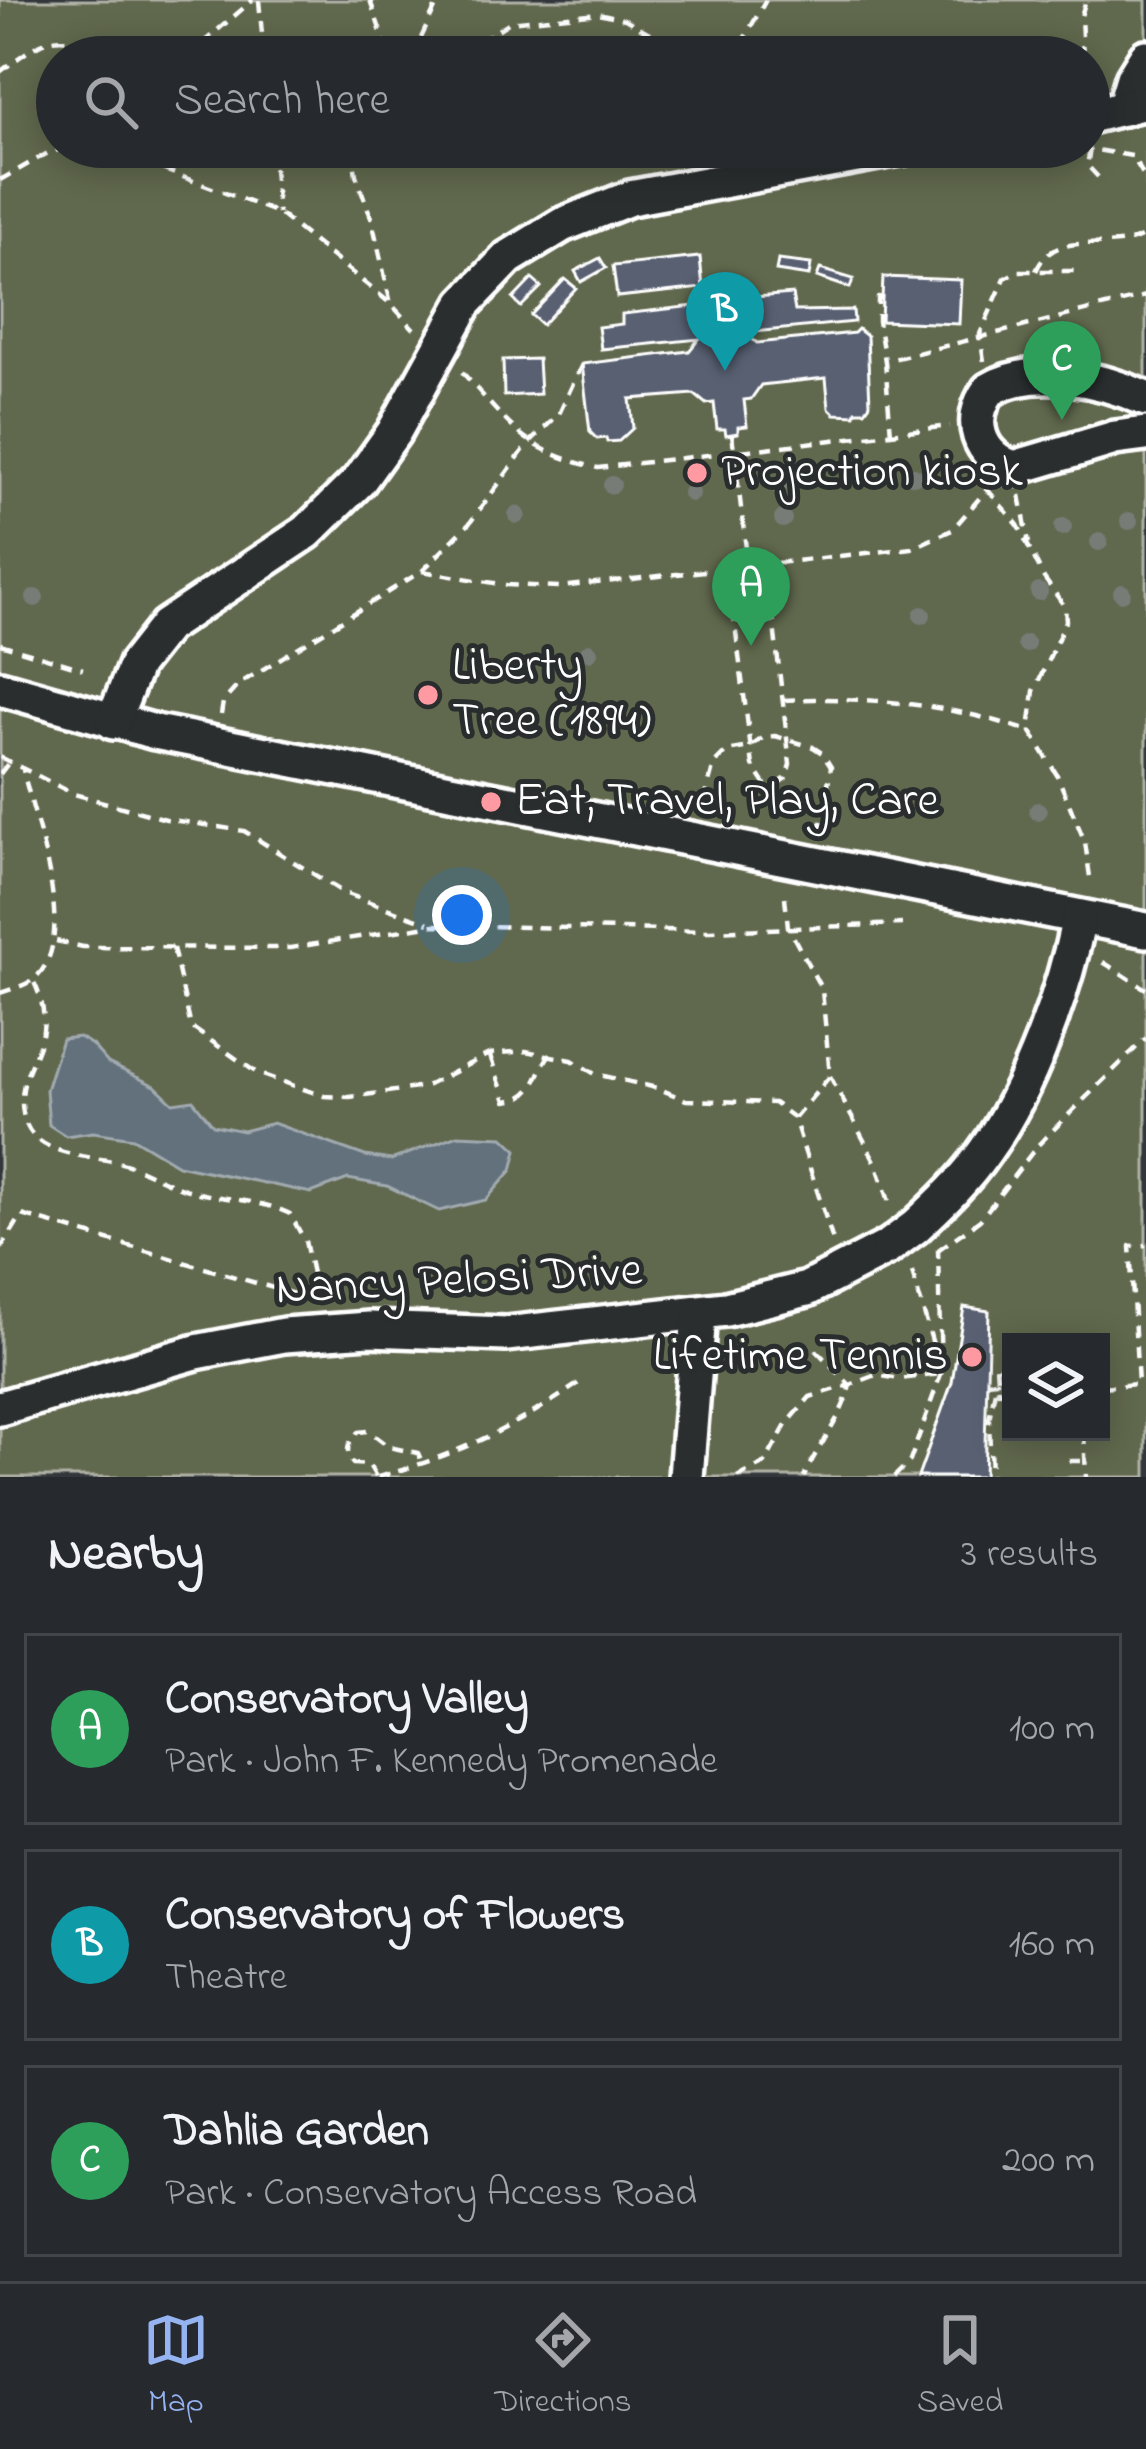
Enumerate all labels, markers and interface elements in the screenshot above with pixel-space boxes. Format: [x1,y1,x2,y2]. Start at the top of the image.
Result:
search box [36,36,1110,168]
icon: search [78,69,144,135]
text: Search here [174,69,390,135]
pin: B [686,272,764,371]
pin: C [1023,321,1101,420]
place label: Projection kiosk [721,438,1024,508]
marker: Projection kiosk [684,460,710,486]
pin: A [712,547,790,646]
place label: Liberty Tree (1894) [452,632,651,757]
marker: Liberty Tree (1894) [415,682,441,708]
place label: Eat, Travel, Play, Care [515,767,939,837]
marker: Eat, Travel, Play, Care [478,789,504,815]
your location [432,885,492,945]
street label: Nancy Pelosi Drive [274,1236,644,1326]
place label: Lifetime Tennis [653,1322,948,1392]
map controls [1002,1333,1110,1441]
button: layers [1002,1333,1110,1441]
marker: Lifetime Tennis [959,1344,985,1370]
text: Nearby [48,1518,204,1593]
text: 3 results [961,1527,1098,1584]
text: Conservatory Valley [165,1668,528,1734]
text: A [78,1701,102,1758]
text: 100 m [1009,1701,1095,1758]
text: Park · John F. Kennedy Promenade [165,1734,718,1791]
text: Conservatory of Flowers [165,1884,625,1950]
text: B [77,1917,103,1974]
text: 160 m [1009,1917,1095,1974]
text: Theatre [165,1950,287,2007]
text: Dahlia Garden [165,2100,429,2166]
text: C [79,2133,101,2190]
text: 200 m [1002,2133,1095,2190]
text: Park · Conservatory Access Road [165,2166,697,2223]
tab: Map [143,2307,209,2427]
tab: Directions [494,2307,632,2427]
tab: Saved [917,2307,1003,2427]

